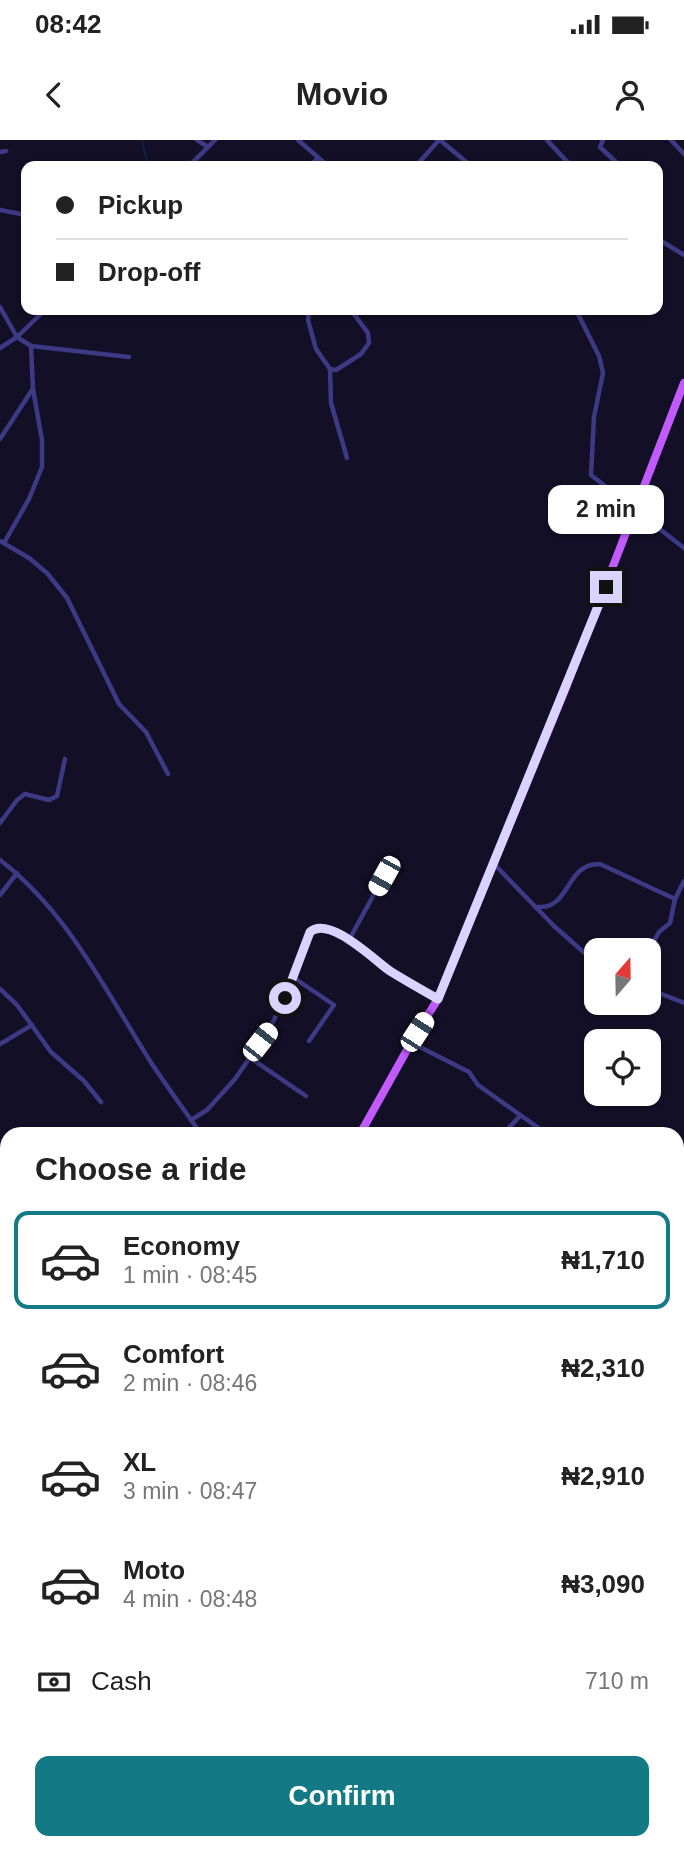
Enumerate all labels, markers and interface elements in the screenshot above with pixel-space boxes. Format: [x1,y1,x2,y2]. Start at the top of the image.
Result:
text: 08:42 [35,9,102,39]
icon: back [35,76,73,114]
text: Movio [296,76,388,112]
icon: person [611,76,649,114]
text: Pickup [98,190,183,220]
text: Drop-off [98,257,201,287]
callout: 2 min [548,486,664,534]
text: 2 min [576,496,636,522]
route end [590,571,622,603]
car [365,853,404,899]
north arrow [584,938,662,1015]
map controls [584,938,661,1106]
route start [269,982,301,1014]
car [397,1009,438,1055]
car [239,1019,282,1065]
button: locate [584,1029,661,1106]
text: Choose a ride [35,1151,247,1187]
icon: car [39,1229,102,1292]
text: Economy [123,1231,240,1261]
text: ₦1,710 [561,1245,645,1275]
text: 1 min · 08:45 [123,1262,257,1288]
icon: car [39,1337,102,1400]
text: Comfort [123,1339,224,1369]
text: ₦2,310 [561,1353,645,1383]
text: 2 min · 08:46 [123,1370,257,1396]
icon: car [39,1445,102,1508]
text: XL [123,1447,156,1477]
text: ₦2,910 [561,1461,645,1491]
text: 3 min · 08:47 [123,1478,257,1504]
icon: car [39,1553,102,1616]
text: Moto [123,1555,185,1585]
text: ₦3,090 [561,1569,645,1599]
text: 4 min · 08:48 [123,1586,257,1612]
icon: cash [35,1663,73,1701]
text: Cash [91,1666,152,1696]
text: 710 m [585,1668,649,1694]
button: Confirm [35,1756,649,1836]

